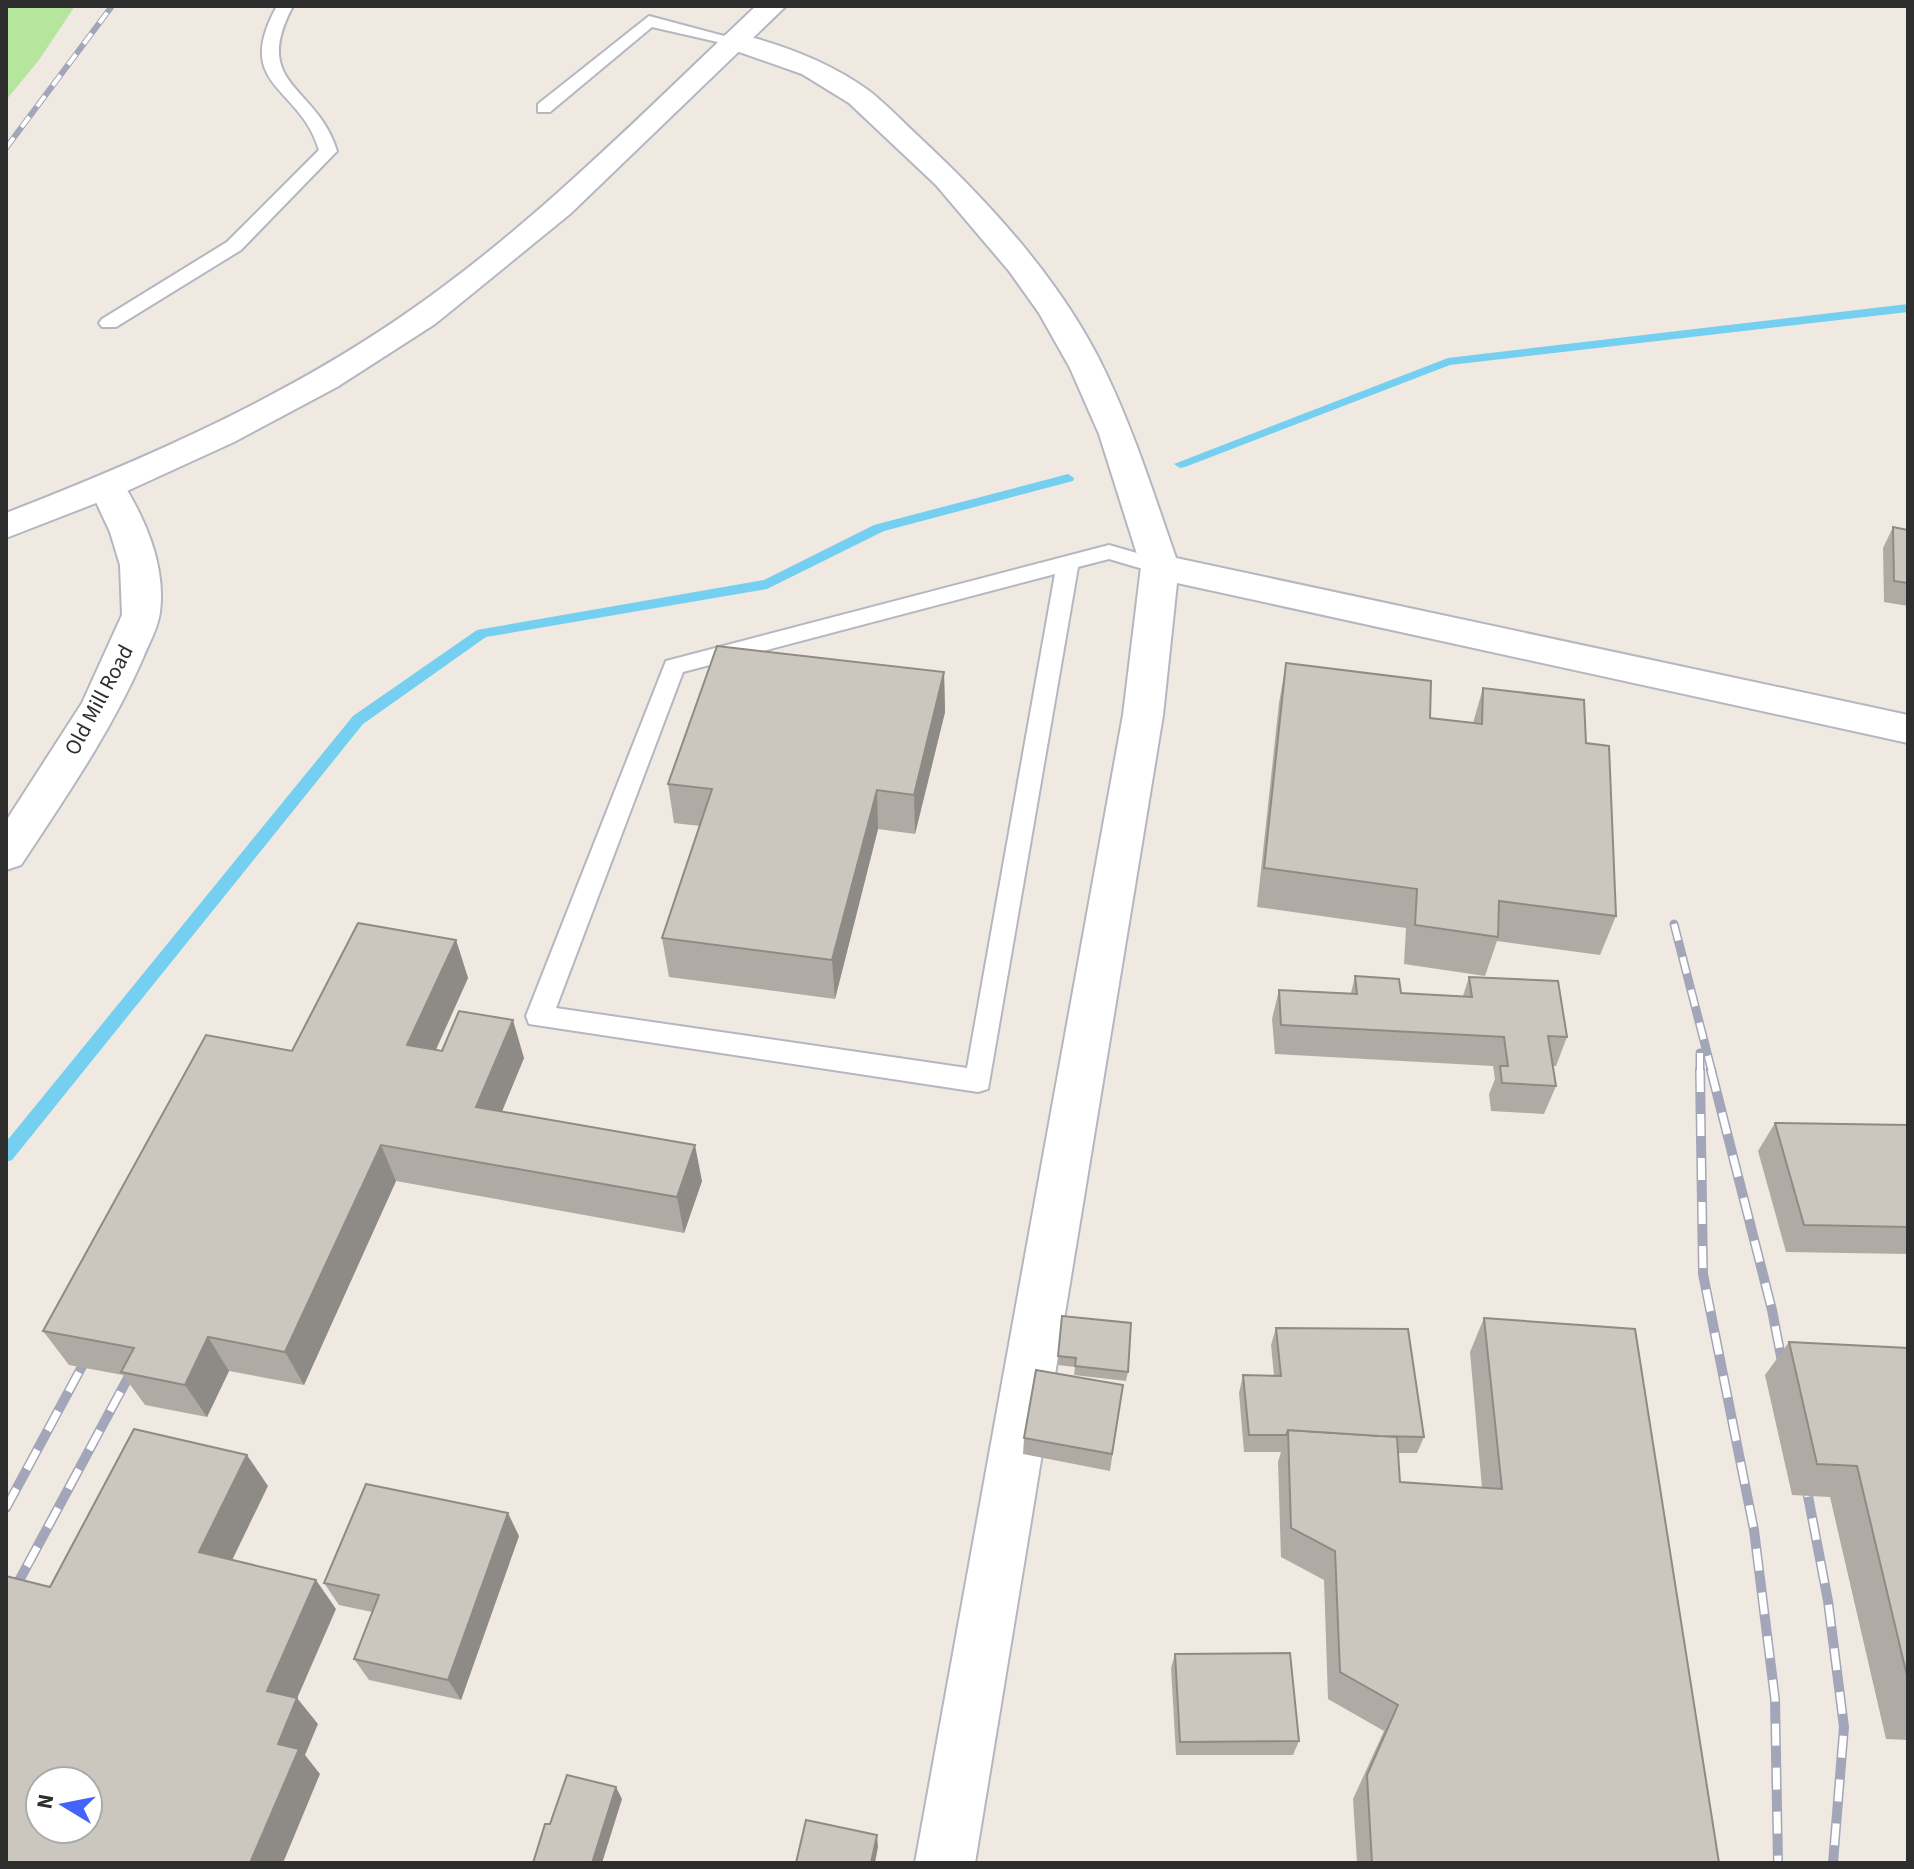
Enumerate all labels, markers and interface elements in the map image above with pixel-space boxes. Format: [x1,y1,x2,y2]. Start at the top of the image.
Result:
street label: Old Mill Road [56,639,142,761]
north arrow [24,1765,104,1845]
text: N [28,1792,62,1812]

